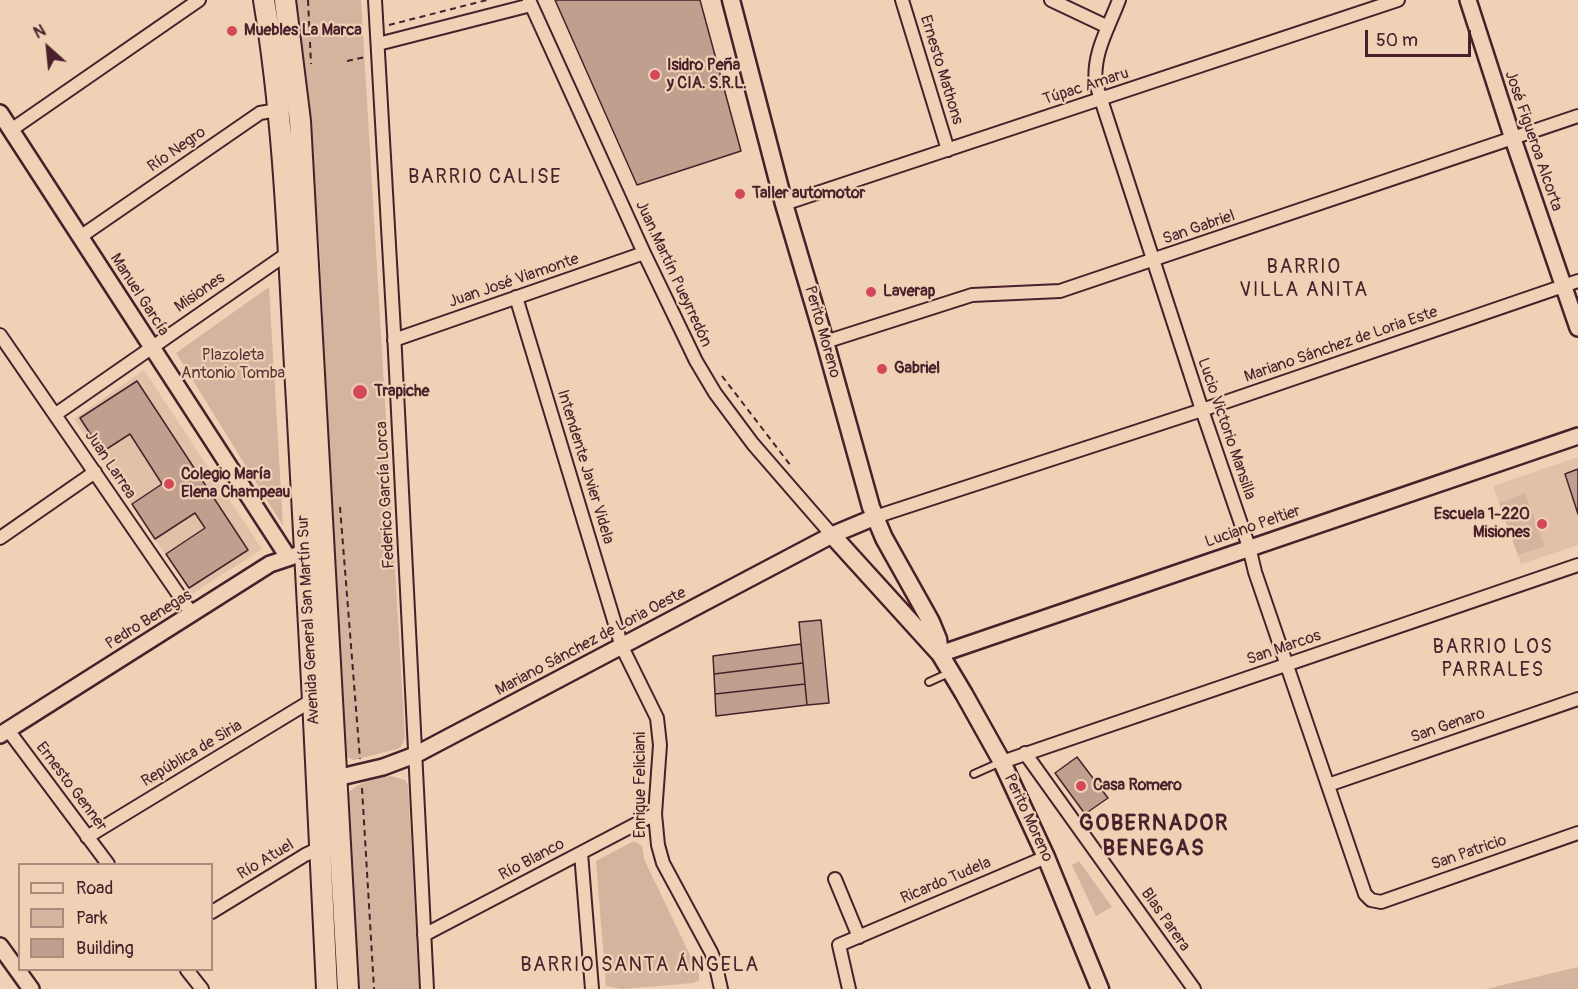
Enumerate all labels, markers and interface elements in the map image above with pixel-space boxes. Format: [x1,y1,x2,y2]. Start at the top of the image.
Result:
street label: Ernesto Mathons [915,13,967,127]
north arrow [18,18,78,78]
scale bar [1368,18,1474,56]
text: N [30,21,49,43]
place label: Muebles La Marca [244,21,362,41]
marker: Muebles La Marca [225,24,239,38]
text: 50 m [1376,29,1418,52]
place label: Isidro Peña y CIA. S.R.L. [667,56,747,94]
street label: Túpac Amaru [1041,64,1131,110]
marker: Isidro Peña y CIA. S.R.L. [648,68,662,82]
street label: José Figueroa Alcorta [1500,68,1566,214]
street label: Río Negro [144,123,210,177]
district label: BARRIO CALISE [408,166,562,190]
place label: Taller automotor [752,184,865,204]
marker: Taller automotor [733,187,747,201]
street label: Juan Martín Pueyrredón [631,198,715,350]
street label: San Gabriel [1160,207,1238,249]
street label: Manuel García [105,250,173,340]
street label: Juan José Viamonte [446,250,582,312]
district label: BARRIO VILLA ANITA [1239,256,1369,303]
street label: Misiones [171,269,229,317]
place label: Laverap [883,282,935,302]
street label: Perito Moreno [800,284,844,380]
marker: Laverap [864,285,878,299]
street label: Mariano Sánchez de Loria Este [1242,303,1440,387]
park label: Plazoleta Antonio Tomba [181,346,285,384]
street label: Lucio Victorio Mansilla [1193,356,1259,502]
place label: Gabriel [894,359,940,379]
marker: Gabriel [875,362,889,376]
place label: Trapiche [374,382,429,402]
marker: Trapiche [351,383,369,401]
street label: Intendente Javier Videla [552,387,618,547]
street label: Federico García Lorca [373,421,399,569]
street label: Juan Larrea [80,427,140,503]
place label: Colegio María Elena Champeau [181,465,290,503]
marker: Colegio María Elena Champeau [162,477,176,491]
street label: Luciano Peltier [1203,502,1303,552]
place label: Escuela 1-220 Misiones [1434,505,1530,543]
street label: Avenida General San Martín Sur [294,514,324,726]
marker: Escuela 1-220 Misiones [1535,517,1549,531]
street label: Mariano Sánchez de Loria Oeste [492,584,690,700]
street label: Pedro Benegas [102,586,196,654]
street label: San Marcos [1244,626,1324,670]
district label: BARRIO LOS PARRALES [1433,636,1553,683]
street label: San Genaro [1408,704,1488,748]
street label: República de Siria [138,716,246,792]
street label: Enrique Feliciani [631,732,651,838]
street label: Ernesto Genner [31,739,111,835]
street label: Perito Moreno [999,771,1057,865]
place label: Casa Romero [1093,776,1182,796]
marker: Casa Romero [1074,779,1088,793]
district label: GOBERNADOR BENEGAS [1079,811,1229,862]
street label: San Patricio [1429,831,1509,875]
street label: Río Blanco [496,835,568,885]
street label: Río Atuel [234,836,298,884]
street label: Ricardo Tudela [898,853,994,909]
legend [18,863,213,971]
text: Road [76,877,113,900]
street label: Blas Parera [1136,885,1194,955]
text: Park [76,907,108,930]
text: Building [76,937,134,960]
district label: BARRIO SANTA ÁNGELA [520,954,760,978]

